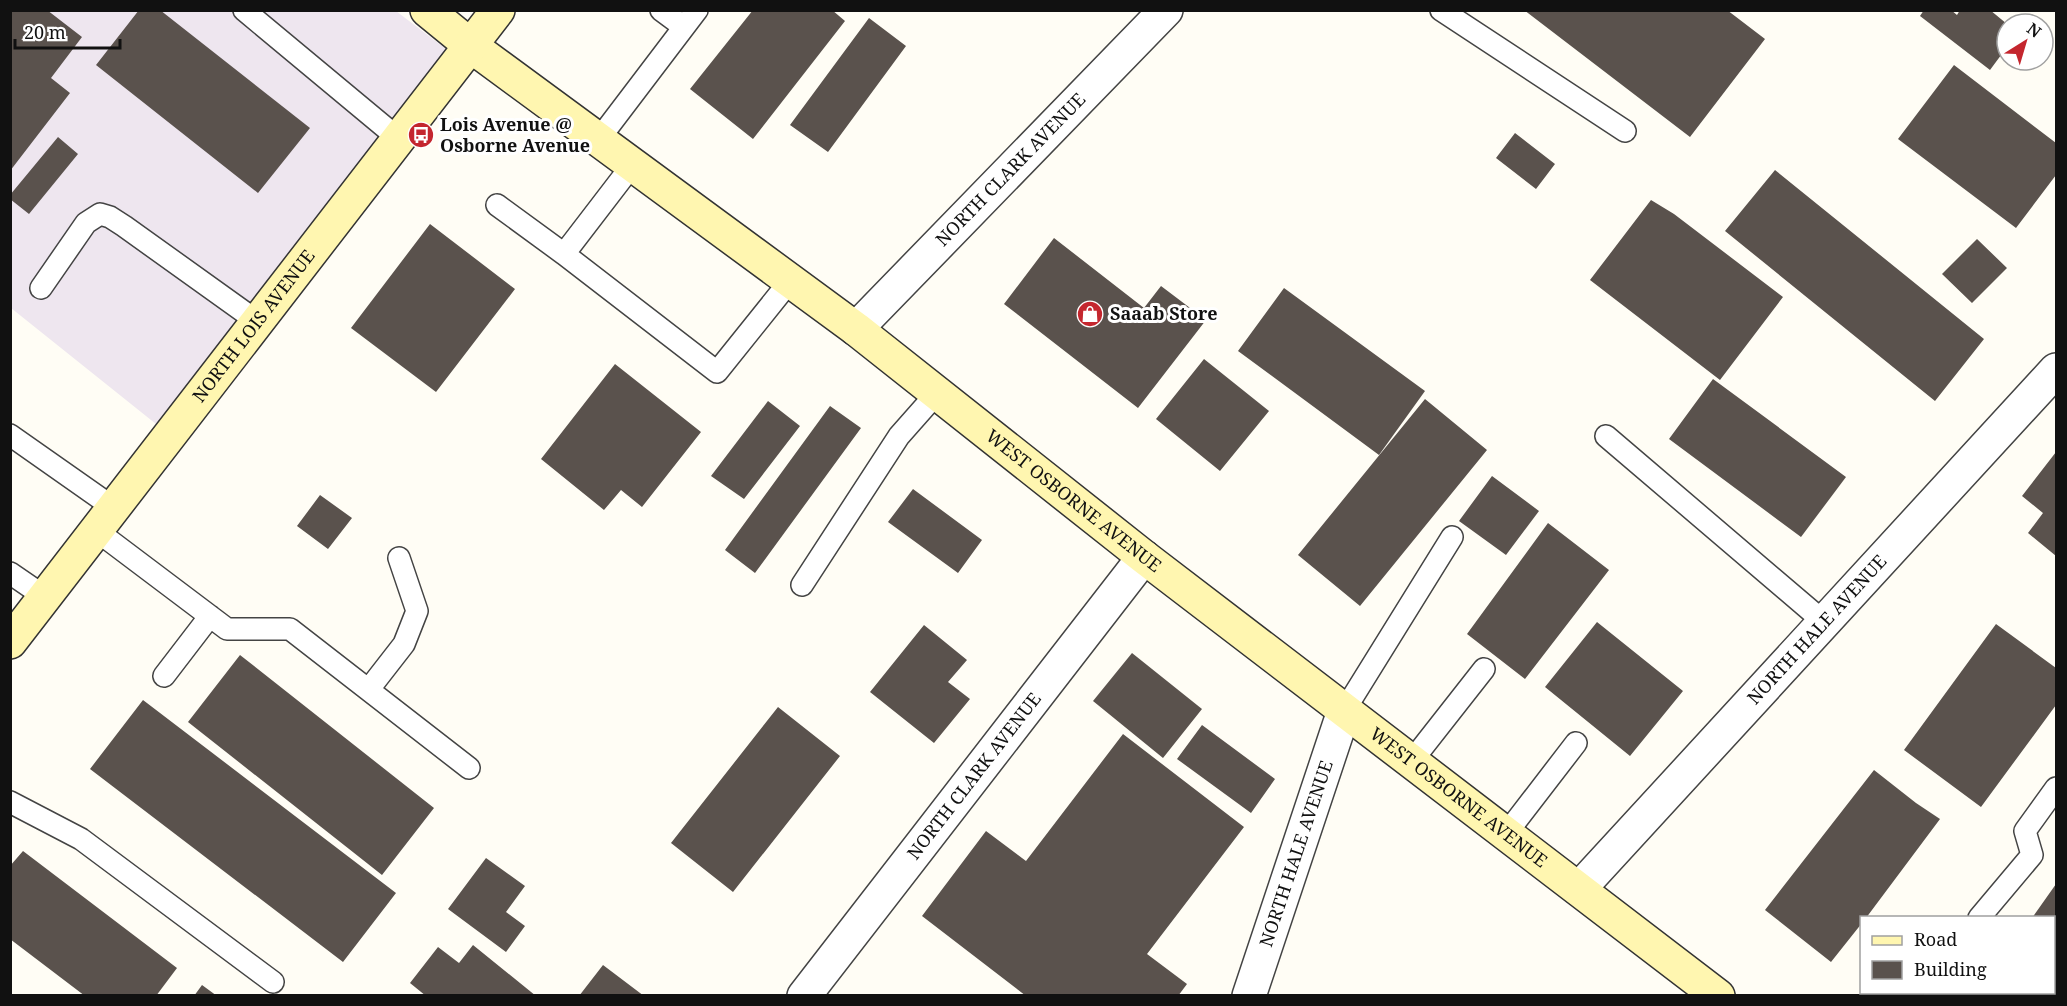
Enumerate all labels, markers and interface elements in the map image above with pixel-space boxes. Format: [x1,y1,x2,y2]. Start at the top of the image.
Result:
scale bar [15,12,120,50]
north arrow [1995,12,2055,72]
text: N [2022,17,2046,43]
text: 20 m [24,20,66,44]
street label: NORTH CLARK AVENUE [930,87,1090,251]
place label: Lois Avenue @ Osborne Avenue [440,112,590,157]
bus stop icon: Lois Avenue @ Osborne Avenue [406,120,436,150]
street label: NORTH LOIS AVENUE [187,244,320,407]
shop icon: Saaab Store [1075,299,1105,329]
place label: Saaab Store [1110,301,1218,325]
street label: WEST OSBORNE AVENUE [981,423,1167,577]
street label: NORTH HALE AVENUE [1742,549,1891,709]
street label: NORTH CLARK AVENUE [901,687,1046,864]
street label: WEST OSBORNE AVENUE [1365,721,1553,872]
street label: NORTH HALE AVENUE [1253,757,1338,950]
legend [1860,916,2055,994]
text: Road [1914,927,1957,951]
text: Building [1914,957,1987,981]

